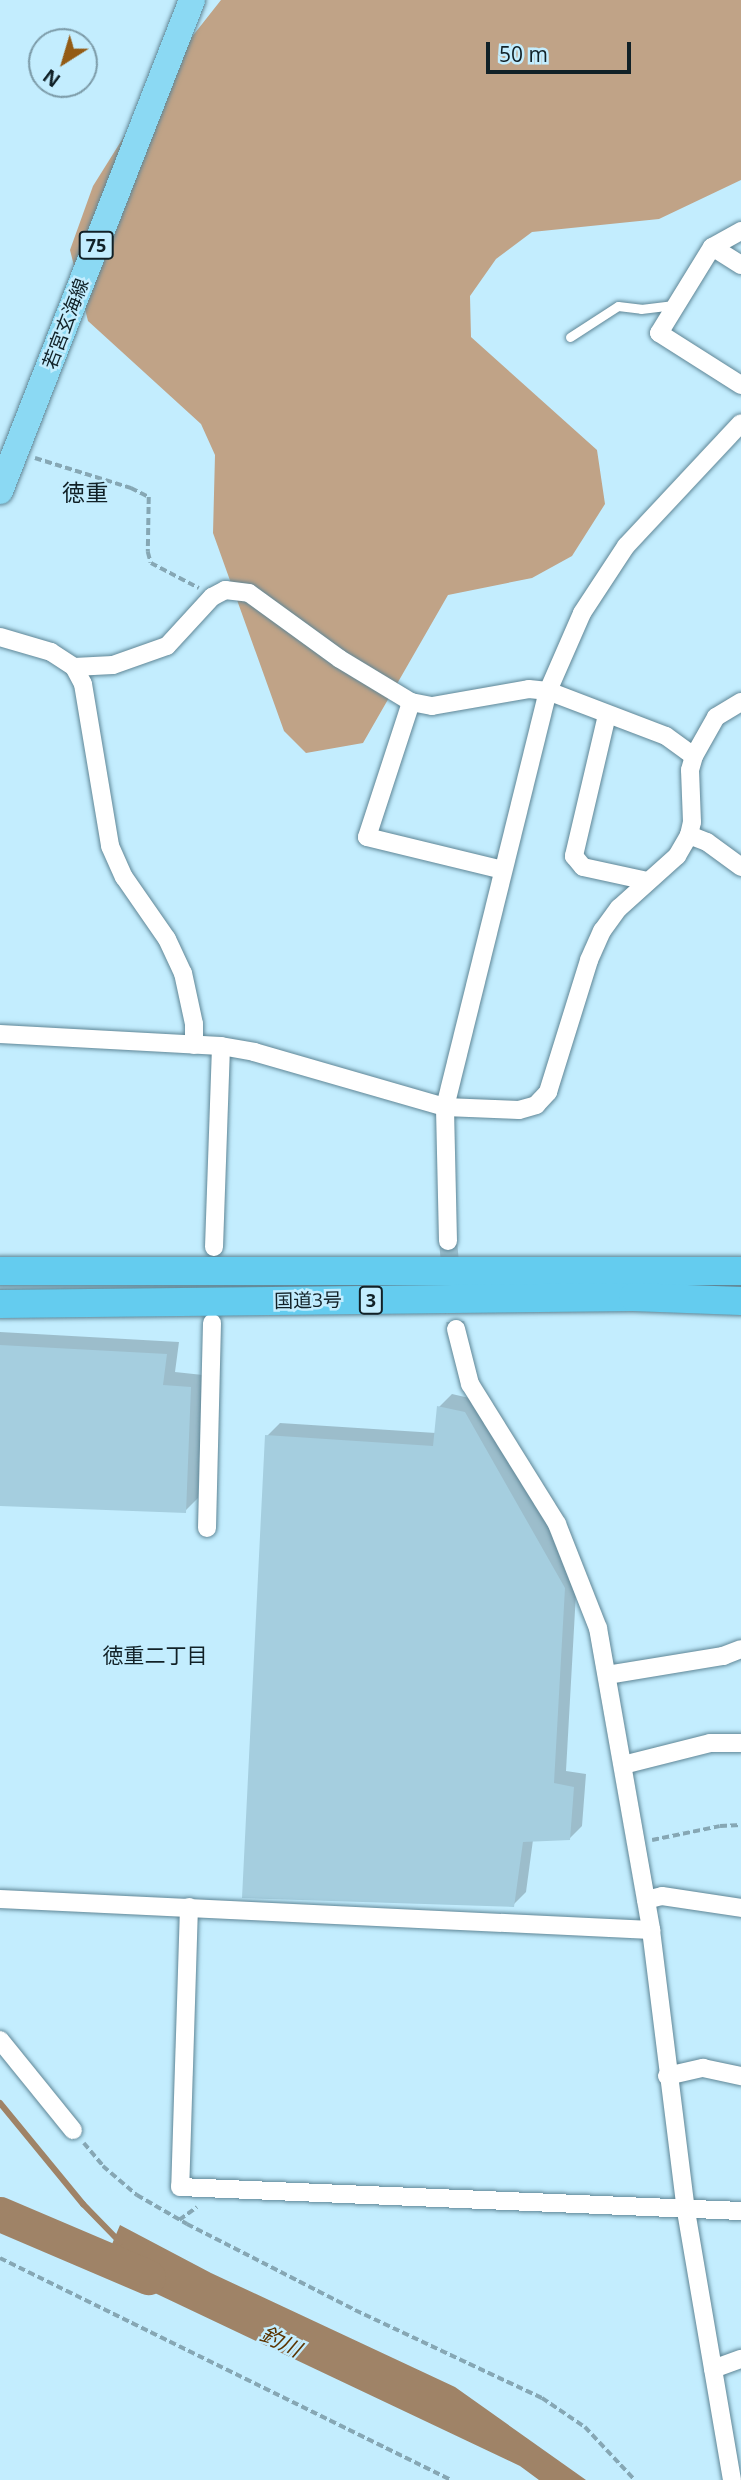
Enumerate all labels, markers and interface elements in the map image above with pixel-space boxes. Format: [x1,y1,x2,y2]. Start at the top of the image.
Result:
north arrow [28,28,98,98]
scale bar [489,28,634,72]
text: 50 m [499,40,548,68]
text: N [38,63,66,93]
road number: 75 [78,230,114,260]
street label: 若宮玄海線 [38,276,94,372]
district label: 徳重 [62,478,108,506]
road number: 3 [359,1286,383,1315]
street label: 国道3号 [274,1289,342,1313]
district label: 徳重二丁目 [103,1642,207,1668]
water label: 釣川 [257,2320,305,2362]

